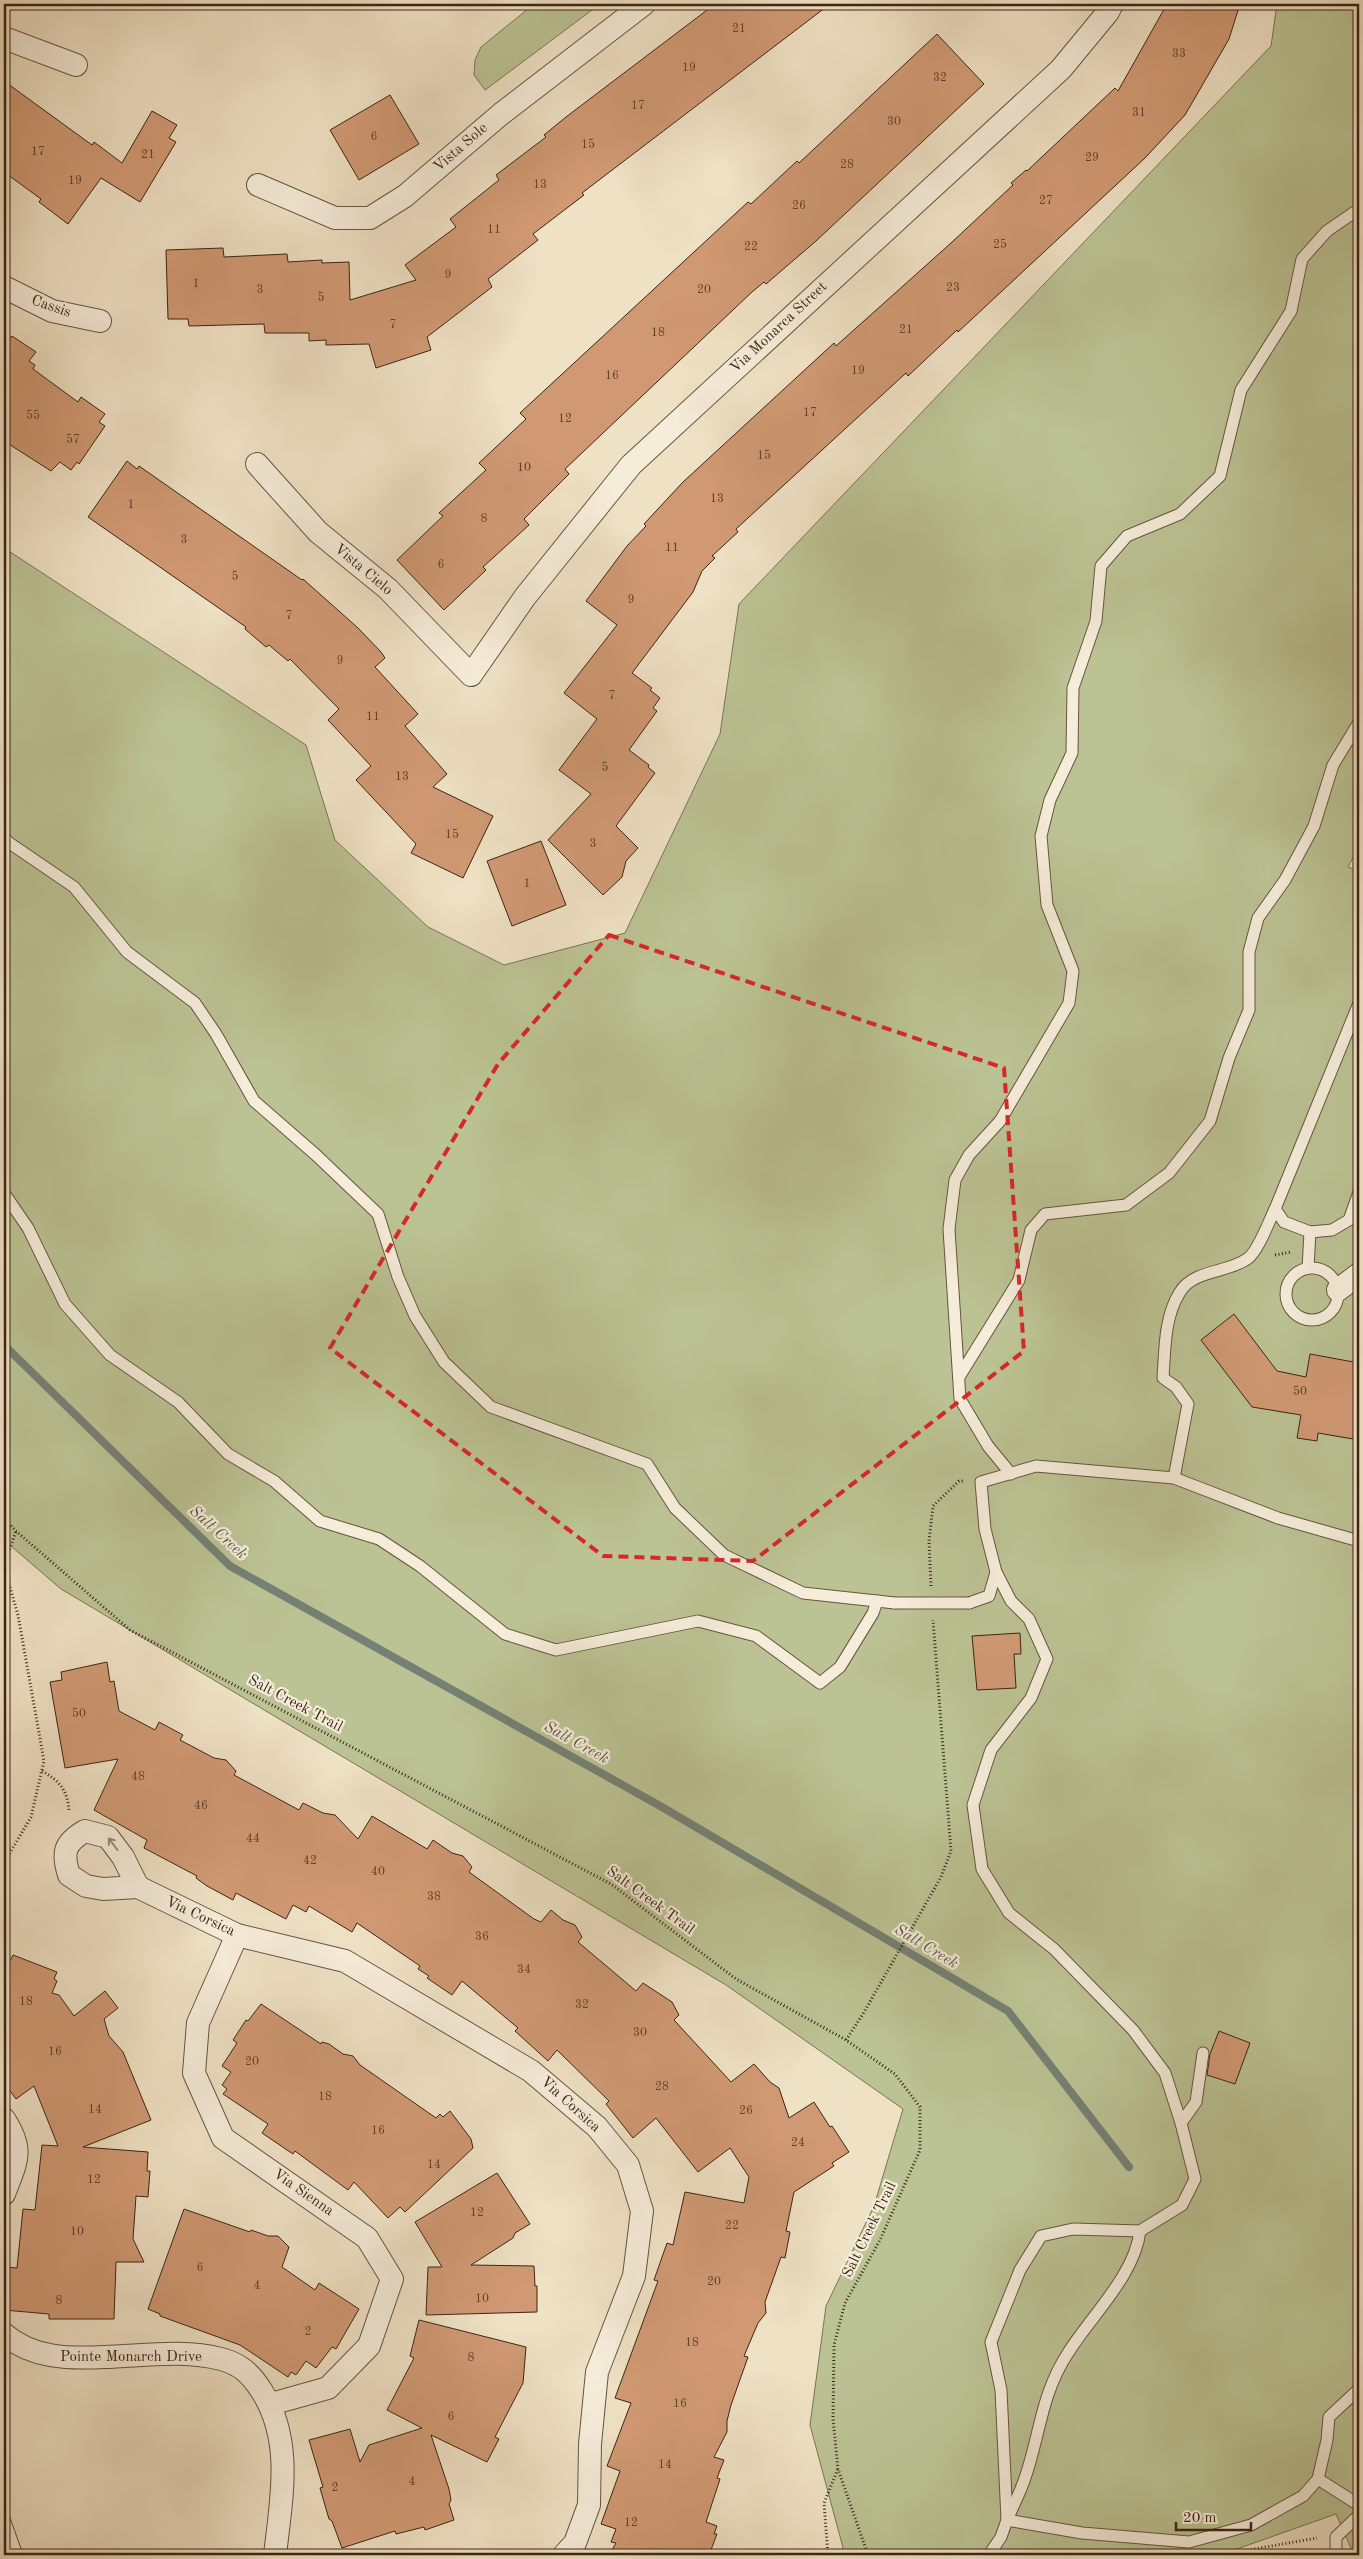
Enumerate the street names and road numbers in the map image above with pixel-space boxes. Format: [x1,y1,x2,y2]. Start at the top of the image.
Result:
street label: Vista Sole [431,121,491,175]
street label: Via Monarca Street [728,279,830,377]
street label: Cassis [29,293,73,321]
street label: Vista Cielo [331,541,395,599]
street label: Salt Creek Trail [245,1673,345,1735]
street label: Salt Creek Trail [603,1864,697,1938]
street label: Via Corsica [163,1894,238,1940]
street label: Via Corsica [537,2074,603,2136]
street label: Via Sienna [270,2167,337,2220]
street label: Salt Creek Trail [840,2180,900,2280]
street label: Pointe Monarch Drive [60,2350,202,2365]

